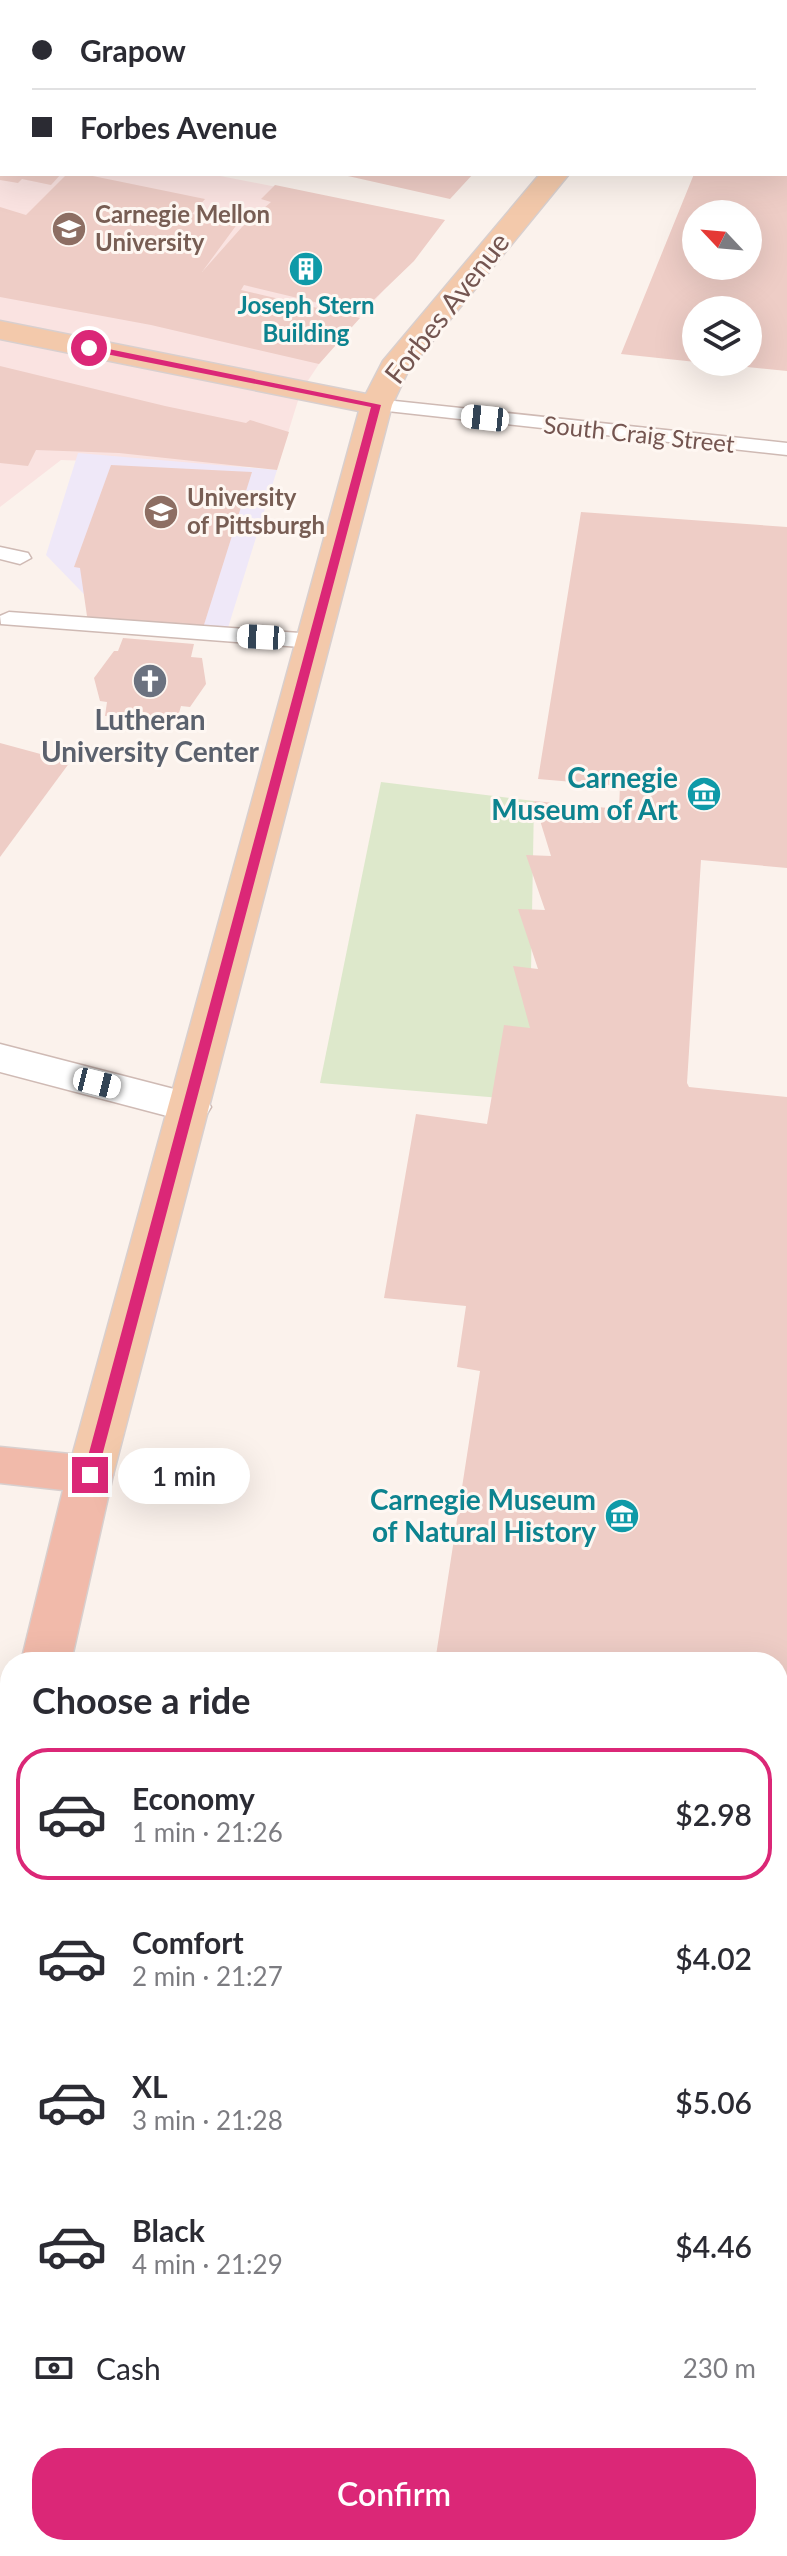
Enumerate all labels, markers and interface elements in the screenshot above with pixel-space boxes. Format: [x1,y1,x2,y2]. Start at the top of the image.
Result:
text: Grapow [80,32,186,68]
text: Forbes Avenue [80,109,277,145]
place label: Carnegie Mellon University [95,199,270,256]
north arrow [682,200,762,280]
map controls [682,200,762,376]
school or university icon: Carnegie Mellon University [50,210,88,248]
street label: Forbes Avenue [377,225,516,390]
building icon: Joseph Stern Building [287,250,325,288]
place label: Joseph Stern Building [238,290,374,347]
button: layers [682,296,762,376]
route start [71,330,107,366]
car [460,404,510,432]
street label: South Craig Street [542,409,737,458]
place label: University of Pittsburgh [187,482,325,539]
school or university icon: University of Pittsburgh [142,493,180,531]
car [236,624,286,650]
church icon: Lutheran University Center [131,662,169,700]
place label: Lutheran University Center [41,702,260,768]
place label: Carnegie Museum of Art [491,760,679,826]
museum icon: Carnegie Museum of Art [685,775,723,813]
car [71,1066,123,1100]
callout: 1 min [118,1447,250,1503]
route end [72,1457,108,1493]
text: 1 min [152,1460,216,1492]
place label: Carnegie Museum of Natural History [370,1482,596,1548]
museum icon: Carnegie Museum of Natural History [603,1497,641,1535]
text: Choose a ride [32,1678,251,1722]
icon: car [36,1778,108,1850]
text: Economy [132,1780,255,1816]
text: $2.98 [675,1796,752,1832]
text: 1 min · 21:26 [132,1816,283,1848]
icon: car [36,1922,108,1994]
text: Comfort [132,1924,244,1960]
text: $4.02 [675,1940,752,1976]
text: 2 min · 21:27 [132,1960,283,1992]
icon: car [36,2066,108,2138]
text: XL [132,2068,168,2104]
text: $5.06 [675,2084,752,2120]
text: 3 min · 21:28 [132,2104,283,2136]
icon: car [36,2210,108,2282]
text: Black [132,2212,205,2248]
text: $4.46 [675,2228,752,2264]
text: 4 min · 21:29 [132,2248,283,2280]
icon: cash [32,2346,76,2390]
text: Cash [96,2350,161,2386]
text: 230 m [683,2352,756,2384]
button: Confirm [32,2448,756,2540]

